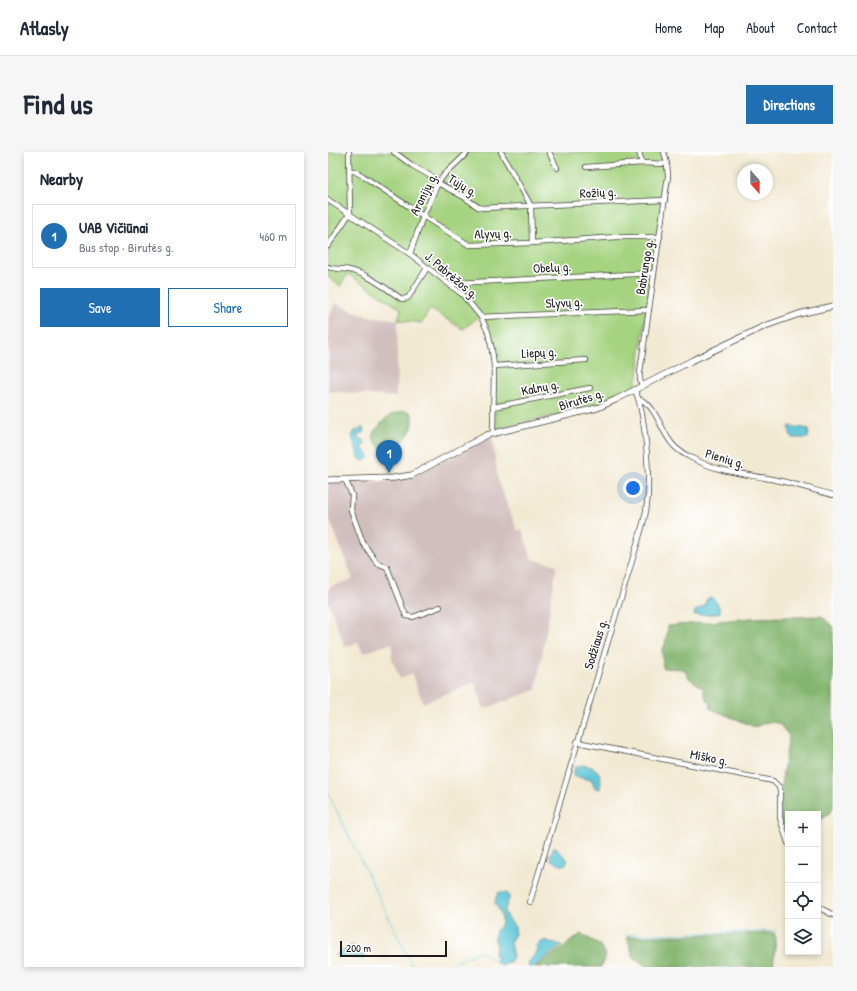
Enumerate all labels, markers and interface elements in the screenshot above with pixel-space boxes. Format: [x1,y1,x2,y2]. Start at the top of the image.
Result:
text: Atlasly [20,15,69,41]
text: Home [655,18,682,37]
text: Map [704,18,724,37]
text: About [746,18,775,37]
text: Contact [797,18,837,37]
text: Find us [24,85,93,123]
button: Directions [746,85,833,124]
north arrow [737,164,773,200]
text: Nearby [40,167,83,190]
street label: Tujų g. [445,169,481,201]
street label: Aronijų g. [405,170,441,218]
street label: Rožių g. [579,182,617,202]
text: UAB Vičiūnai [79,217,149,238]
street label: Alyvų g. [474,223,512,243]
text: 1 [52,227,56,245]
text: 460 m [259,227,287,245]
text: Bus stop · Birutės g. [79,238,174,256]
street label: Babrungo g. [631,238,657,296]
street label: J. Pabrėžos g. [421,247,483,303]
street label: Obelų g. [533,257,572,277]
button: Save [40,288,160,327]
button: Share [168,288,288,327]
street label: Slyvų g. [545,292,583,312]
street label: Liepų g. [521,342,557,362]
street label: Kalnų g. [520,375,561,399]
street label: Birutės g. [556,384,606,414]
pin: 1 [376,440,402,473]
street label: Pienių g. [703,444,747,472]
your location [623,478,643,498]
street label: Sodžiaus g. [579,616,611,671]
street label: Miško g. [689,745,730,769]
map controls [785,811,821,955]
button: + [785,811,821,847]
button: − [785,847,821,883]
button: locate [785,883,821,919]
button: layers [785,919,821,955]
scale bar [340,939,447,958]
text: 200 m [346,941,371,955]

